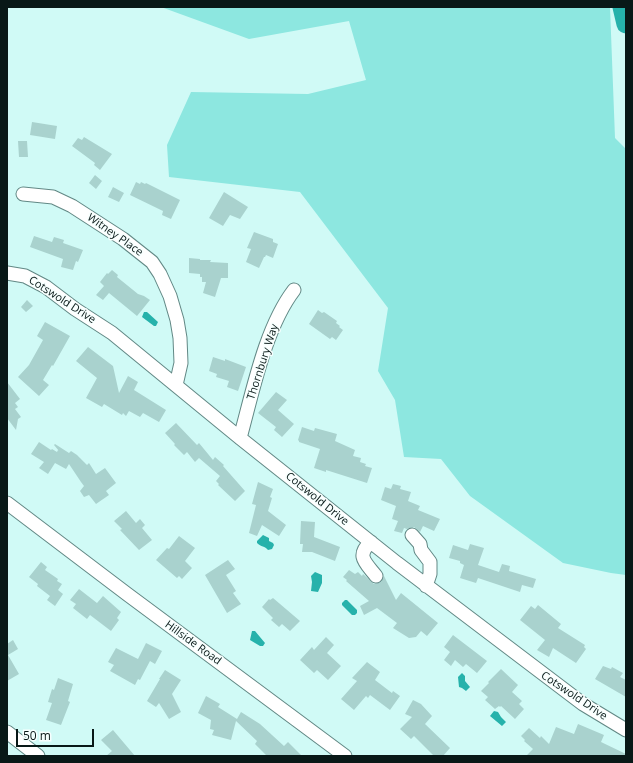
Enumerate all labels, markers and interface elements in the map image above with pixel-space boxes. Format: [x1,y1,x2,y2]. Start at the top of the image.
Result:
street label: Witney Place [85,211,145,259]
street label: Cotswold Drive [26,273,98,327]
street label: Thornbury Way [245,322,281,402]
street label: Cotswold Drive [283,470,351,528]
street label: Hillside Road [162,618,224,668]
street label: Cotswold Drive [538,669,610,723]
scale bar [18,721,96,747]
text: 50 m [23,727,51,744]

